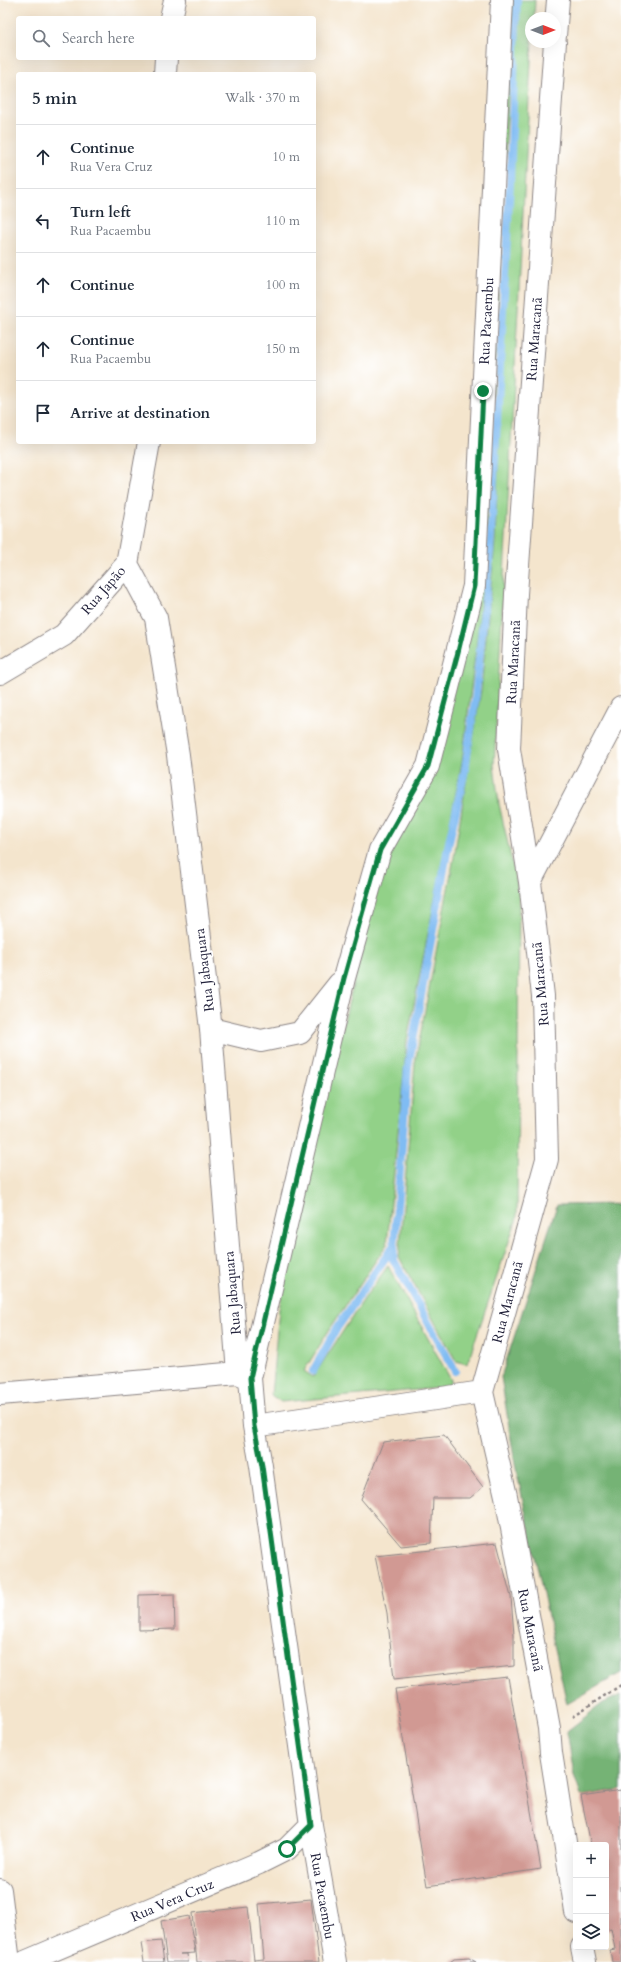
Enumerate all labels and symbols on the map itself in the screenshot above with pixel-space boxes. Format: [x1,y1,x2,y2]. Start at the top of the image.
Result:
north arrow [525,12,561,48]
street label: Rua Pacaembu [475,277,498,365]
street label: Rua Maracanã [522,296,547,382]
route end [474,382,492,400]
street label: Rua Japão [77,561,130,619]
street label: Rua Maracanã [502,620,525,705]
street label: Rua Jabaquara [190,927,219,1013]
street label: Rua Maracanã [527,941,554,1027]
street label: Rua Jabaquara [219,1250,246,1336]
street label: Rua Maracanã [487,1259,528,1345]
street label: Rua Maracanã [513,1587,548,1673]
route start [278,1840,296,1858]
street label: Rua Pacaembu [306,1851,340,1941]
street label: Rua Vera Cruz [128,1874,217,1926]

